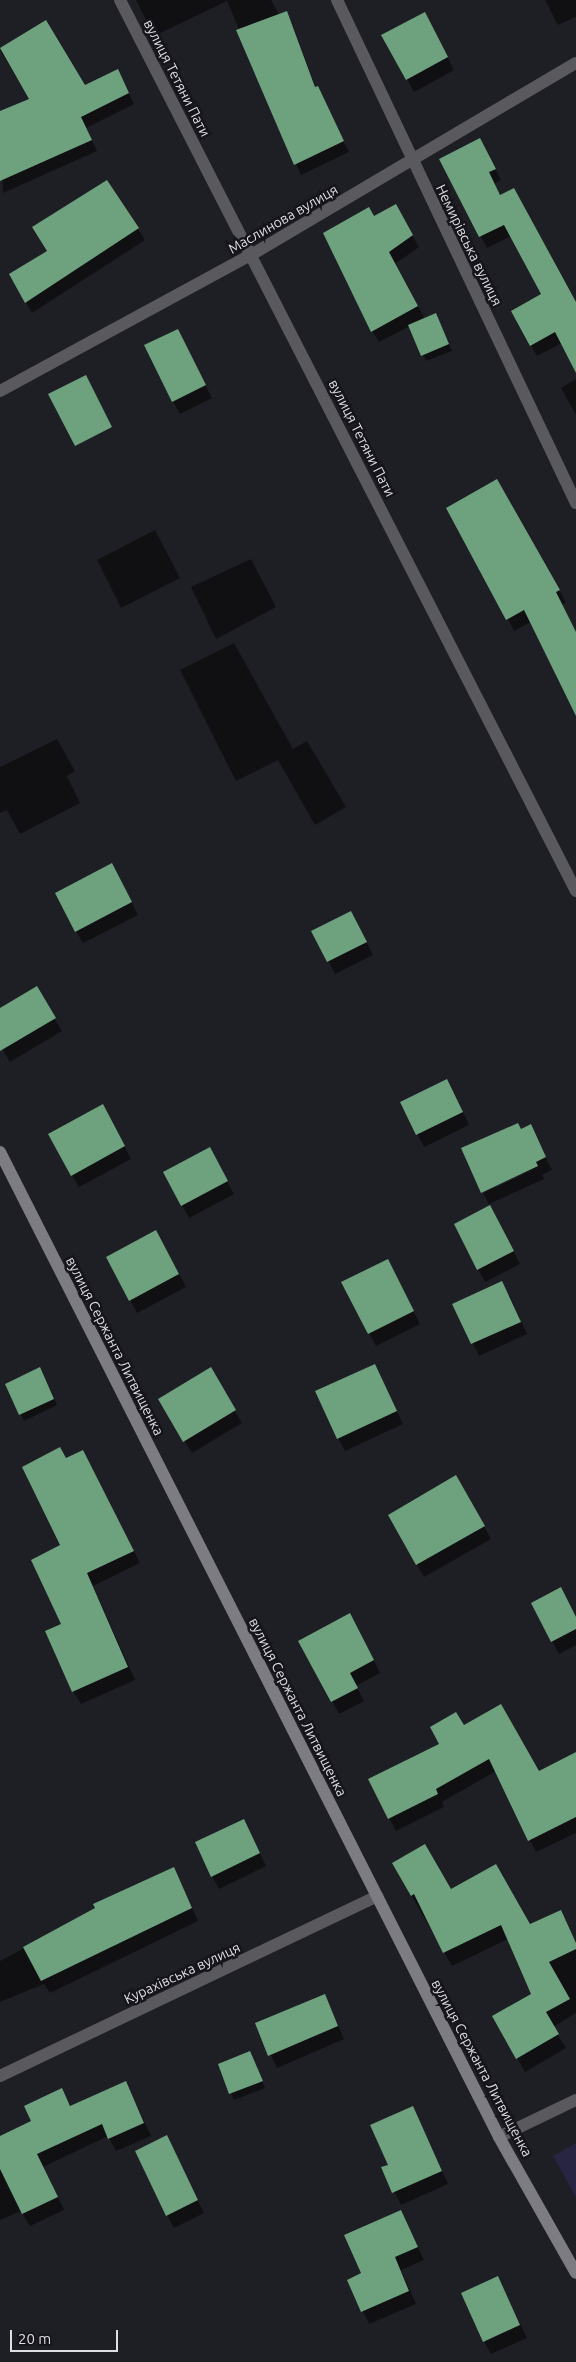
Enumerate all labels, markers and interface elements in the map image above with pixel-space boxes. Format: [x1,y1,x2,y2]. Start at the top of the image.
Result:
street label: вулиця Тетяни Пати [140,17,214,139]
street label: Маслинова вулиця [225,181,341,257]
street label: Немирівська вулиця [432,182,506,308]
street label: вулиця Тетяни Пати [325,377,399,499]
street label: вулиця Сержанта Литвищенка [63,1254,167,1438]
street label: вулиця Сержанта Литвищенка [246,1615,350,1799]
street label: Курахівська вулиця [121,1939,243,2007]
street label: вулиця Сержанта Литвищенка [428,1977,536,2159]
scale bar [12,2320,120,2352]
text: 20 m [18,2330,51,2347]

